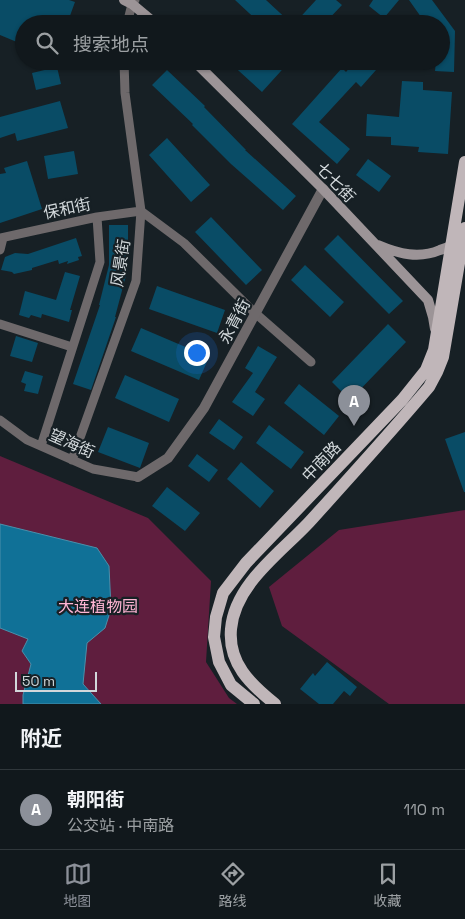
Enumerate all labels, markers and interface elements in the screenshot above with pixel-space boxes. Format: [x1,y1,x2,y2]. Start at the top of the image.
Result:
search box [15,15,450,70]
icon: search [33,29,61,57]
text: 搜索地点 [73,32,149,57]
street label: 七七街 [311,158,360,207]
street label: 保和街 [41,193,93,224]
street label: 风景街 [106,238,135,288]
street label: 永青街 [214,295,255,347]
your location [184,340,210,366]
pin: A [338,385,370,426]
street label: 望海街 [46,424,98,463]
street label: 中南路 [297,437,346,486]
park label: 大连植物园 [58,596,138,617]
scale bar [15,669,98,692]
text: 50 m [22,672,55,690]
text: 附近 [20,725,62,752]
text: 朝阳街 [67,787,124,812]
text: A [31,799,41,820]
text: 110 m [403,799,445,820]
text: 公交站 · 中南路 [67,815,174,836]
tab: 地图 [64,860,92,910]
tab: 路线 [219,860,247,910]
tab: 收藏 [374,860,402,910]

